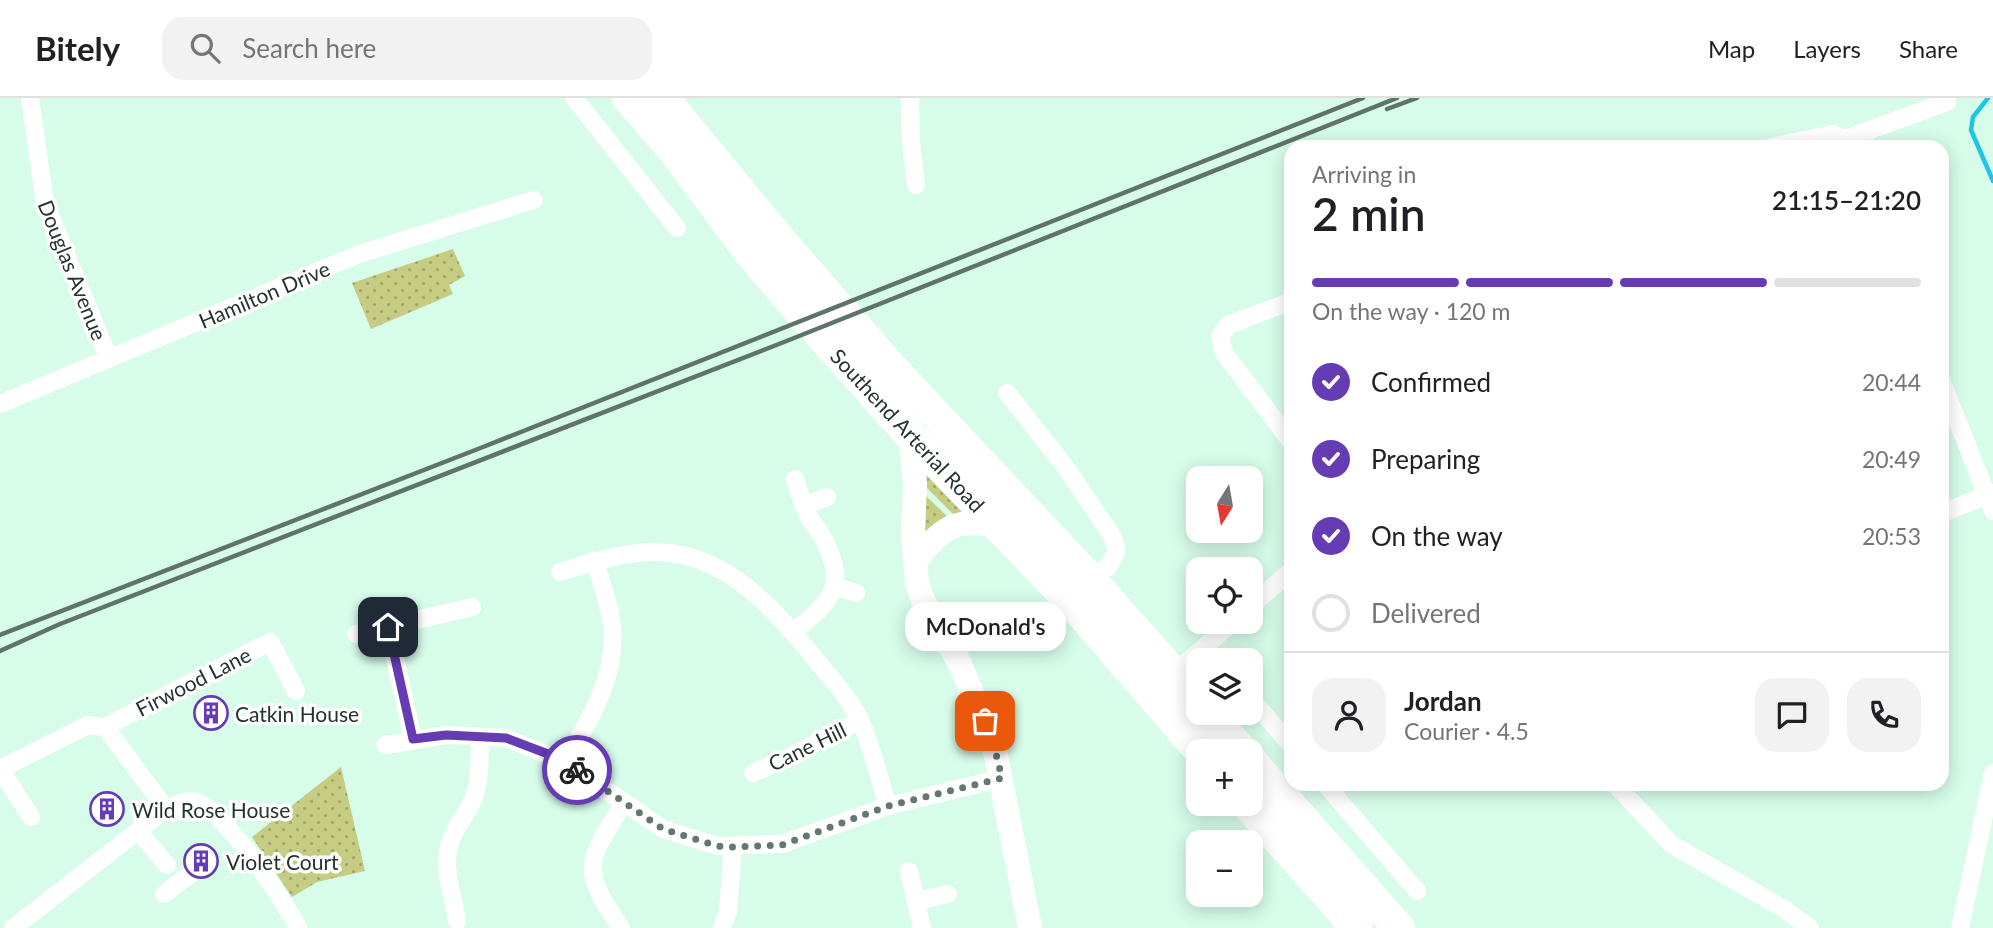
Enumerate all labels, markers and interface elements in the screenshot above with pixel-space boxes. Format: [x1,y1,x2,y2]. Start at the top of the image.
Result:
search box [162,17,652,80]
text: Bitely [35,28,120,68]
icon: search [186,29,224,67]
text: Search here [242,32,376,64]
text: Map [1708,34,1755,63]
text: Layers [1793,34,1861,63]
text: Share [1899,34,1958,63]
text: Arriving in [1312,160,1416,188]
text: 21:15–21:20 [1772,184,1921,216]
text: 2 min [1312,186,1426,241]
street label: Douglas Avenue [33,196,113,344]
street label: Hamilton Drive [195,255,333,333]
text: On the way · 120 m [1312,297,1511,325]
street label: Southend Arterial Road [826,343,990,517]
icon: check [1312,363,1350,401]
text: Confirmed [1371,366,1491,398]
text: 20:44 [1862,368,1921,396]
icon: check [1312,440,1350,478]
text: Preparing [1371,443,1480,475]
text: 20:49 [1862,445,1921,473]
north arrow [1186,466,1264,542]
map controls [1186,466,1263,907]
icon: check [1312,517,1350,555]
text: On the way [1371,520,1503,552]
text: 20:53 [1862,522,1921,550]
button: locate [1186,557,1263,634]
pin [358,597,418,657]
text: Delivered [1371,597,1481,629]
callout: McDonald's [904,602,1066,651]
icon: home [369,608,407,646]
text: McDonald's [925,612,1046,640]
street label: Firwood Lane [131,641,255,721]
button: layers [1186,648,1263,725]
button: person [1312,678,1386,752]
button: chat [1755,678,1829,752]
button: phone [1847,678,1921,752]
text: Jordan [1404,685,1482,717]
pin [955,691,1015,751]
building icon: Catkin House [192,694,230,732]
place label: Catkin House [235,701,359,726]
icon: bag [966,702,1004,740]
street label: Cane Hill [764,716,850,776]
text: Courier · 4.5 [1404,717,1529,745]
courier [542,735,612,805]
button: + [1186,739,1263,816]
icon: bike [558,751,596,789]
building icon: Wild Rose House [88,790,126,828]
place label: Wild Rose House [132,797,290,822]
button: − [1186,830,1263,907]
building icon: Violet Court [182,842,220,880]
place label: Violet Court [226,849,339,874]

